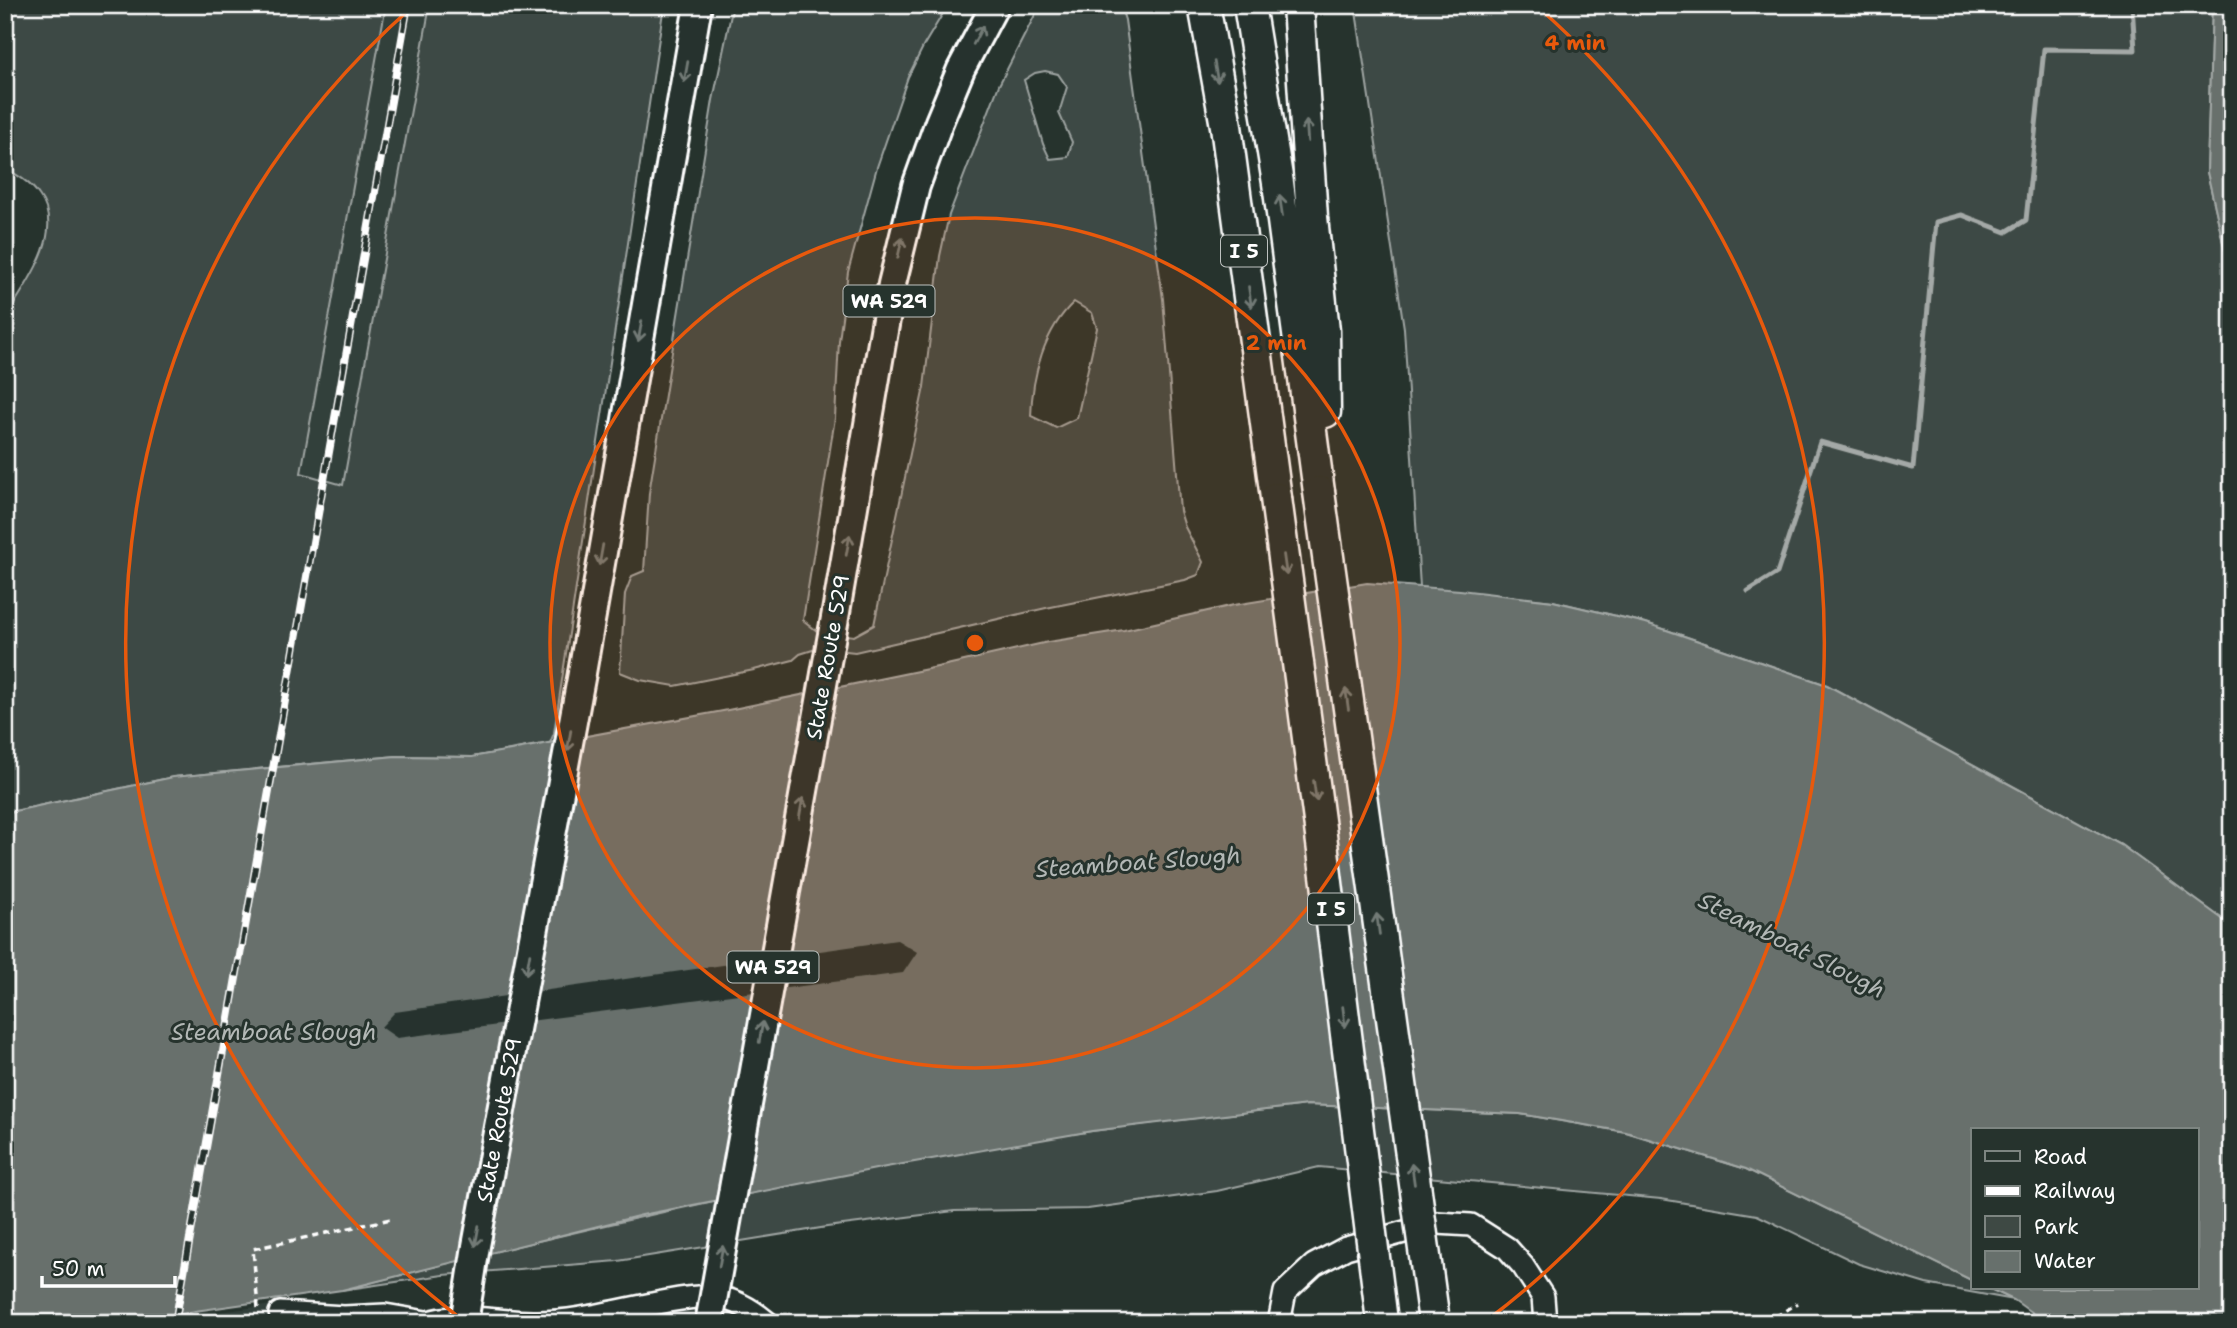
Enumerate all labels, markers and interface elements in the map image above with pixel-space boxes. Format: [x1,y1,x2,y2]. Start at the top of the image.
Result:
one-way arrow [972,25,986,46]
text: 4 min [1544,29,1606,57]
one-way arrow [679,60,692,83]
one-way arrow [1210,60,1223,83]
one-way arrow [1300,120,1313,143]
one-way arrow [1274,195,1287,218]
road number: I 5 [1221,235,1267,266]
one-way arrow [894,237,908,260]
one-way arrow [1244,285,1257,308]
road number: WA 529 [844,286,934,316]
one-way arrow [633,319,646,342]
text: 2 min [1245,329,1307,357]
one-way arrow [842,534,855,557]
one-way arrow [594,543,607,566]
one-way arrow [1279,554,1292,576]
street label: State Route 529 [800,572,856,742]
centre of rings [963,631,987,655]
one-way arrow [1341,688,1354,711]
one-way arrow [562,729,575,752]
one-way arrow [1309,779,1322,802]
one-way arrow [795,797,808,820]
water label: Steamboat Slough [1034,840,1242,884]
water label: Steamboat Slough [1694,885,1890,1005]
road number: I 5 [1308,894,1354,925]
one-way arrow [1371,914,1384,936]
road number: WA 529 [728,951,818,982]
one-way arrow [521,952,534,975]
one-way arrow [1338,1005,1351,1027]
water label: Steamboat Slough [171,1017,377,1047]
one-way arrow [755,1021,768,1044]
street label: State Route 529 [470,1035,528,1205]
legend [1971,1128,2198,1290]
text: Road [2034,1143,2087,1171]
one-way arrow [1407,1163,1420,1186]
text: Railway [2034,1177,2116,1205]
text: Park [2034,1213,2079,1241]
one-way arrow [470,1224,484,1247]
scale bar [42,1244,175,1288]
one-way arrow [715,1245,728,1267]
text: Water [2034,1247,2096,1275]
text: 50 m [52,1255,105,1283]

